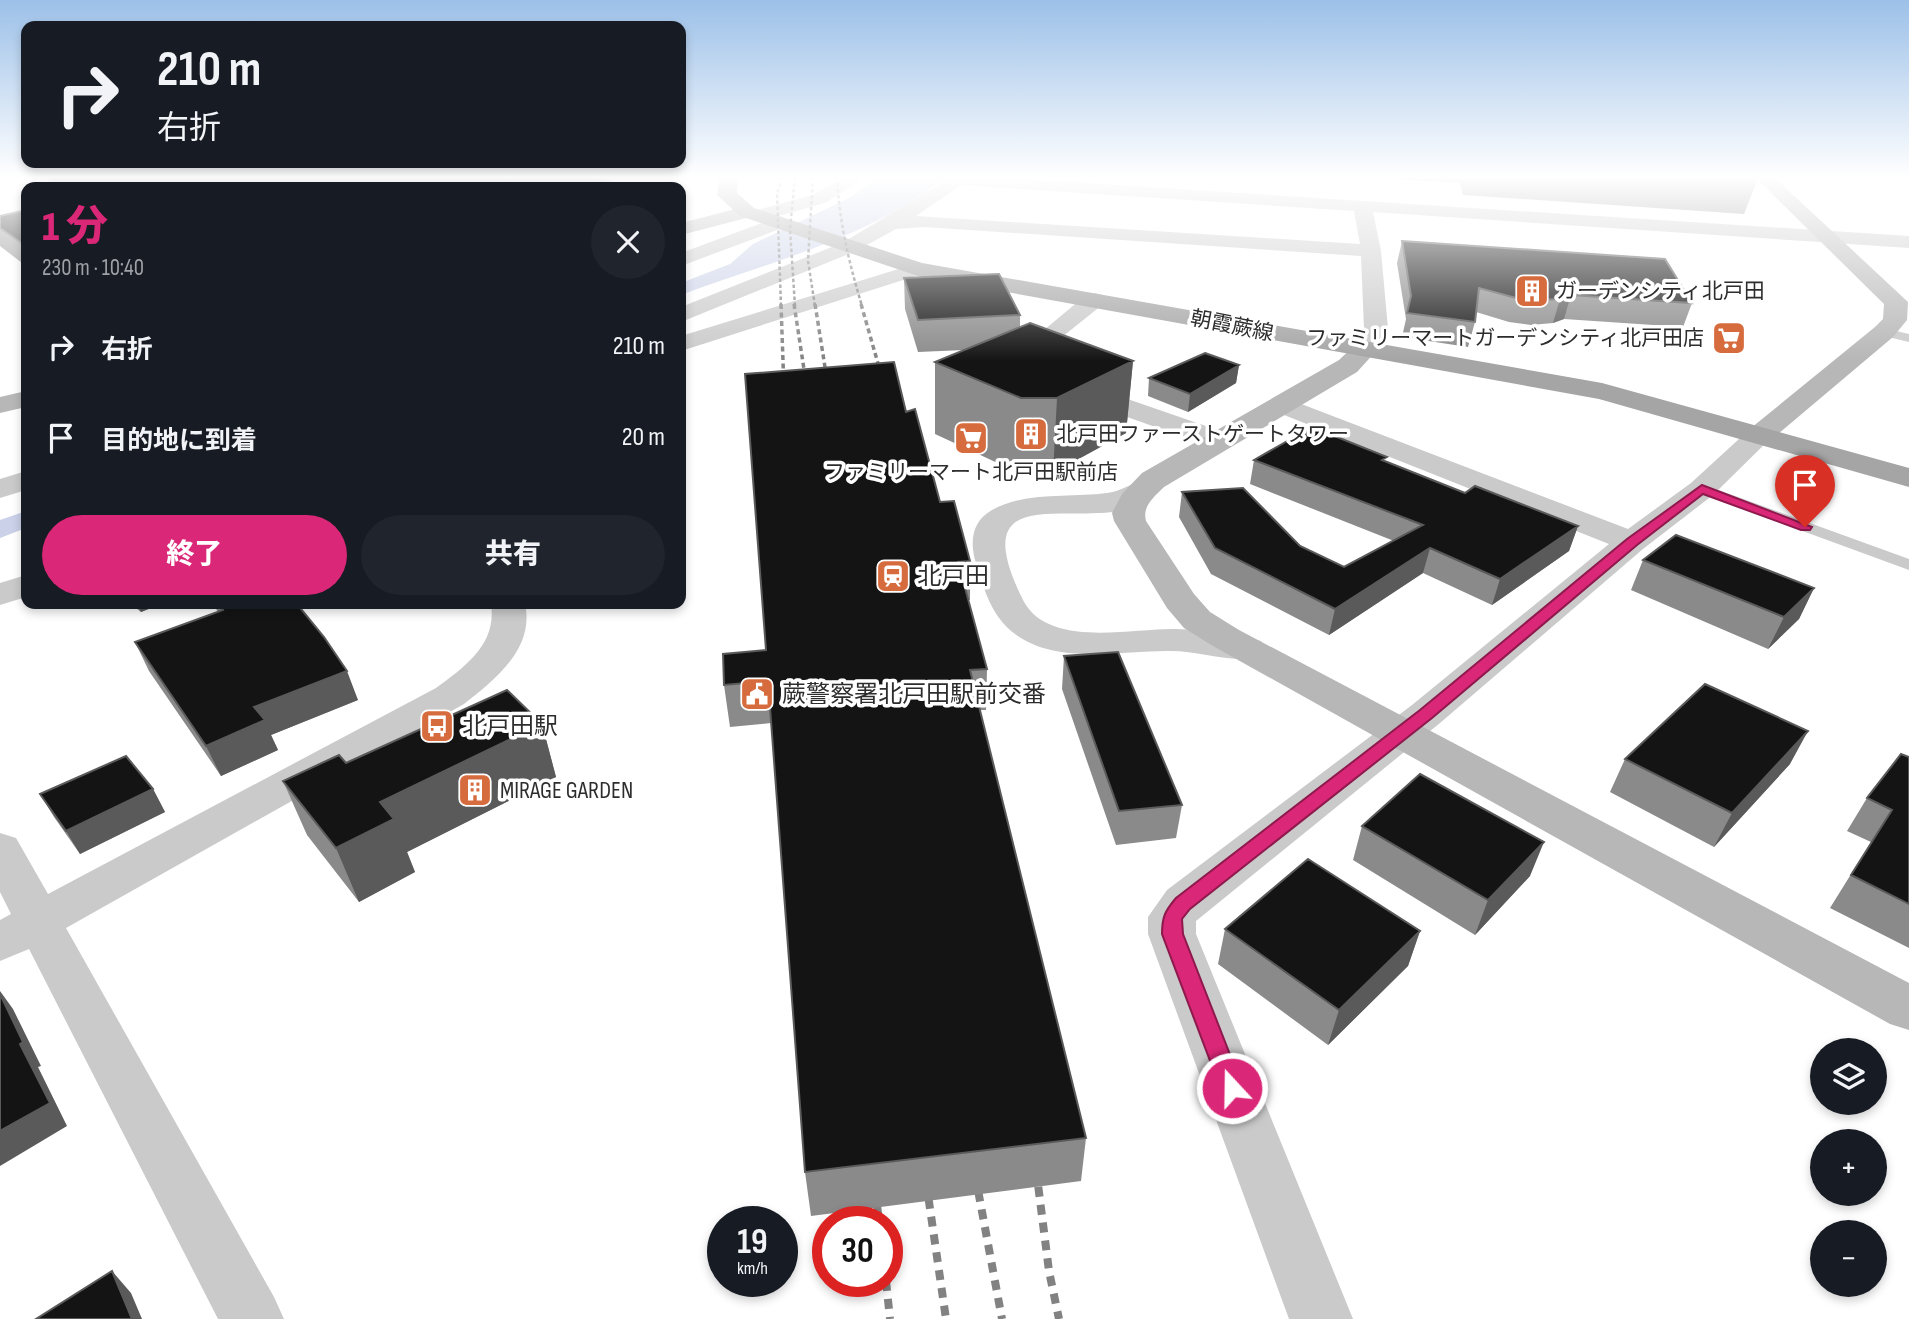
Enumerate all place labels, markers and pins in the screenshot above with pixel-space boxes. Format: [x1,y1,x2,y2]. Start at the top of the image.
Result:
building icon: ガーデンシティ北戸田 [1513,272,1551,310]
place label: ガーデンシティ北戸田 [1556,279,1765,304]
supermarket icon: ファミリーマートガーデンシティ北戸田店 [1710,319,1748,357]
place label: ファミリーマートガーデンシティ北戸田店 [1306,326,1704,351]
building icon: 北戸田ファーストゲートタワー [1012,415,1050,453]
supermarket icon: ファミリーマート北戸田駅前店 [952,419,990,457]
place label: 北戸田ファーストゲートタワー [1056,422,1349,447]
pin [1775,455,1835,527]
place label: ファミリーマート北戸田駅前店 [824,460,1118,485]
station icon: 北戸田 [874,557,912,595]
place label: 北戸田 [917,562,989,591]
public building icon: 蕨警察署北戸田駅前交番 [738,675,776,713]
place label: 蕨警察署北戸田駅前交番 [782,680,1046,709]
bus stop icon: 北戸田駅 [418,707,456,745]
place label: 北戸田駅 [462,712,558,741]
building icon: MIRAGE GARDEN [456,771,494,809]
place label: MIRAGE GARDEN [500,776,633,805]

